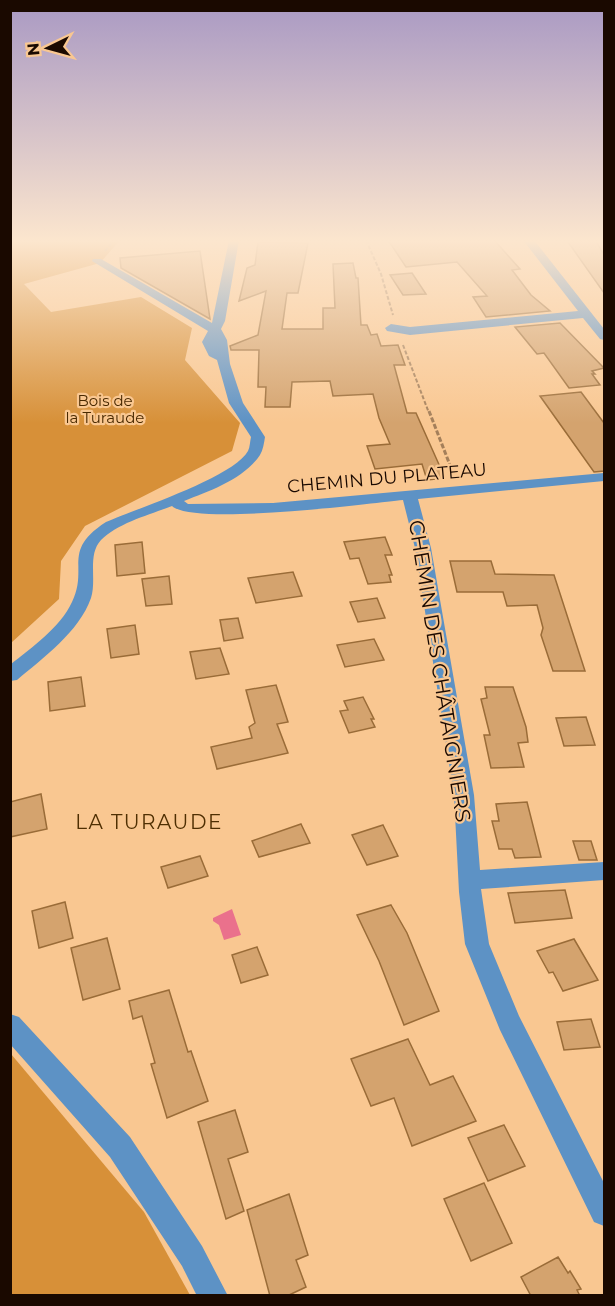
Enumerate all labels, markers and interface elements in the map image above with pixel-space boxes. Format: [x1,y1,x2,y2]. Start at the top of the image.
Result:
north arrow [18,18,78,78]
text: N [24,42,44,57]
park label: Bois de la Turaude [66,391,144,427]
street label: CHEMIN DU PLATEAU [286,458,488,498]
street label: CHEMIN DES CHÂTAIGNIERS [404,518,476,824]
district label: LA TURAUDE [75,810,223,834]

